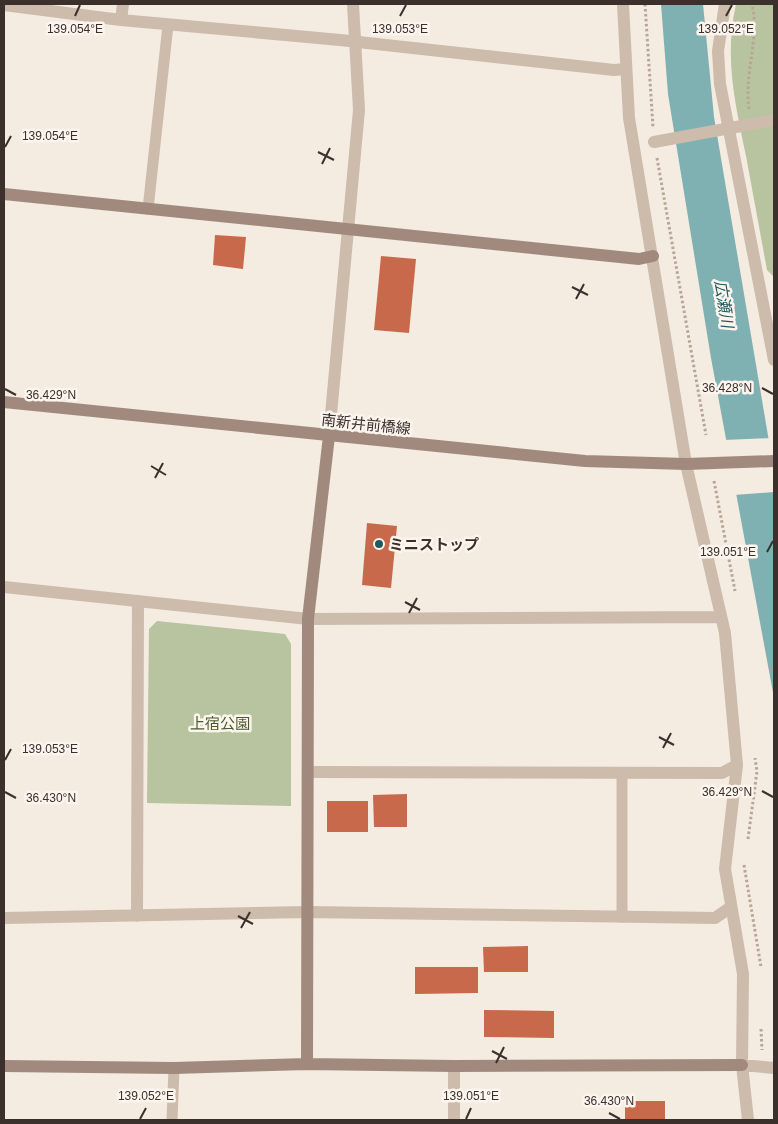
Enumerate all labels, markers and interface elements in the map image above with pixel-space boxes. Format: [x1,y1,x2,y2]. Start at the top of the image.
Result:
text: 139.054°E [47,22,103,36]
text: 139.053°E [372,22,428,36]
text: 139.052°E [698,22,754,36]
text: 139.054°E [22,129,78,143]
water label: 広瀬川 [712,279,736,331]
text: 36.428°N [702,381,752,395]
text: 36.429°N [26,388,76,402]
street label: 南新井前橋線 [320,411,412,437]
place label: ミニストップ [389,536,479,553]
marker: ミニストップ [373,538,385,550]
text: 139.051°E [700,545,756,559]
park label: 上宿公園 [190,715,250,732]
text: 139.053°E [22,742,78,756]
text: 36.429°N [702,785,752,799]
text: 36.430°N [26,791,76,805]
text: 139.052°E [118,1089,174,1103]
text: 139.051°E [443,1089,499,1103]
text: 36.430°N [584,1094,634,1108]

